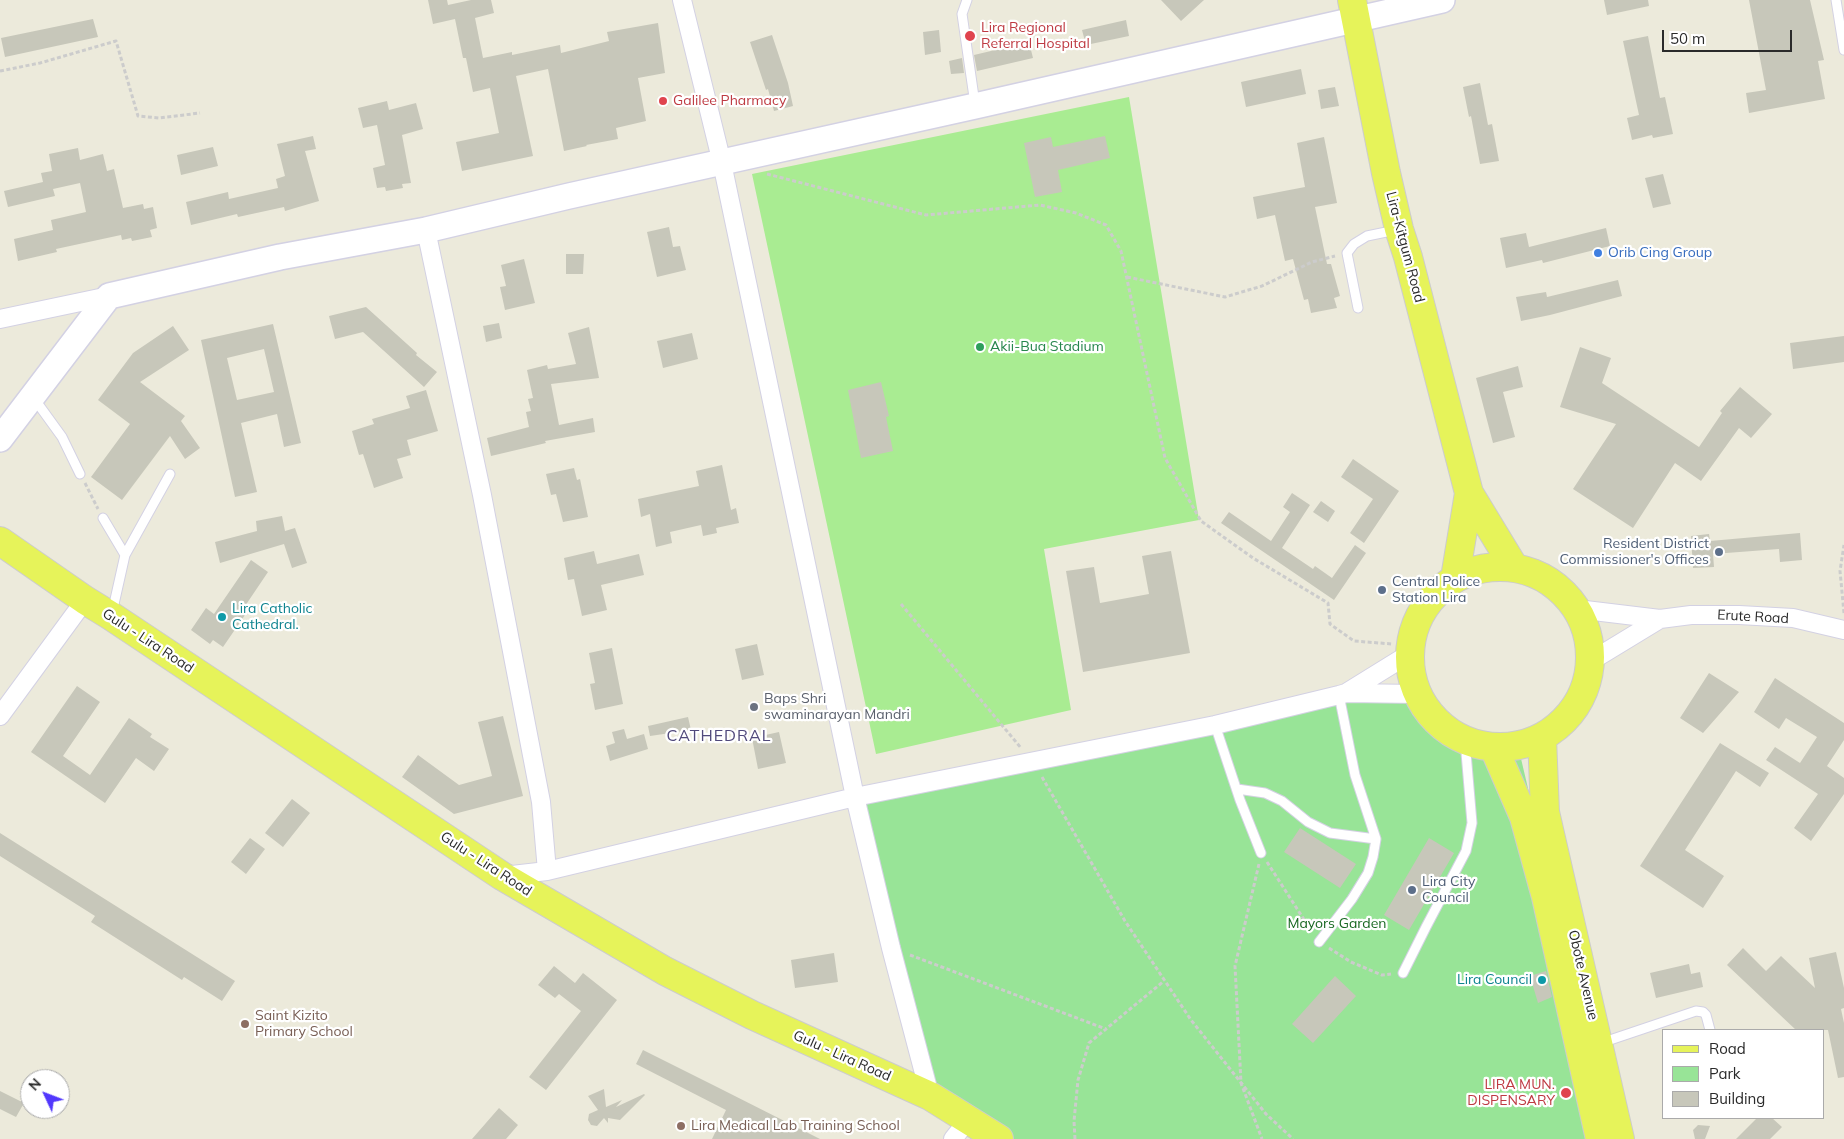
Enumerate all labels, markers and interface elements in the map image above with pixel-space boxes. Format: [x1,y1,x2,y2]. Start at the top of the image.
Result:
place label: Lira Regional Referral Hospital [981,20,1090,52]
scale bar [1664,20,1794,52]
marker: Lira Regional Referral Hospital [963,29,977,43]
text: 50 m [1670,29,1705,48]
place label: Galilee Pharmacy [673,93,786,109]
marker: Galilee Pharmacy [657,95,669,107]
street label: Lira-Kitgum Road [1382,190,1428,304]
place label: Orib Cing Group [1608,245,1712,261]
marker: Orib Cing Group [1592,247,1604,259]
place label: Akii-Bua Stadium [990,339,1104,355]
marker: Akii-Bua Stadium [974,341,986,353]
place label: Resident District Commissioner's Offices [1559,536,1709,568]
marker: Resident District Commissioner's Offices [1713,546,1725,558]
place label: Central Police Station Lira [1392,574,1480,606]
marker: Central Police Station Lira [1376,584,1388,596]
place label: Lira Catholic Cathedral. [232,601,312,634]
street label: Gulu - Lira Road [99,605,197,677]
street label: Erute Road [1717,607,1789,627]
marker: Lira Catholic Cathedral. [216,611,228,623]
place label: Baps Shri swaminarayan Mandri [764,691,910,724]
marker: Baps Shri swaminarayan Mandri [748,701,760,713]
district label: CATHEDRAL [665,726,773,746]
street label: Gulu - Lira Road [437,828,535,900]
place label: Lira City Council [1422,874,1475,906]
marker: Lira City Council [1406,884,1418,896]
park label: Mayors Garden [1287,916,1387,932]
street label: Obote Avenue [1564,928,1602,1022]
place label: Lira Council [1457,972,1532,988]
marker: Lira Council [1536,974,1548,986]
place label: Saint Kizito Primary School [255,1008,353,1040]
marker: Saint Kizito Primary School [239,1018,251,1030]
street label: Gulu - Lira Road [790,1027,894,1085]
legend [1662,1029,1824,1119]
text: Road [1709,1039,1746,1058]
text: Park [1709,1064,1741,1083]
north arrow [20,1069,70,1119]
text: N [25,1074,45,1094]
place label: LIRA MUN. DISPENSARY [1467,1077,1555,1110]
marker: LIRA MUN. DISPENSARY [1559,1086,1573,1100]
text: Building [1709,1089,1765,1108]
place label: Lira Medical Lab Training School [691,1118,900,1134]
marker: Lira Medical Lab Training School [675,1120,687,1132]

